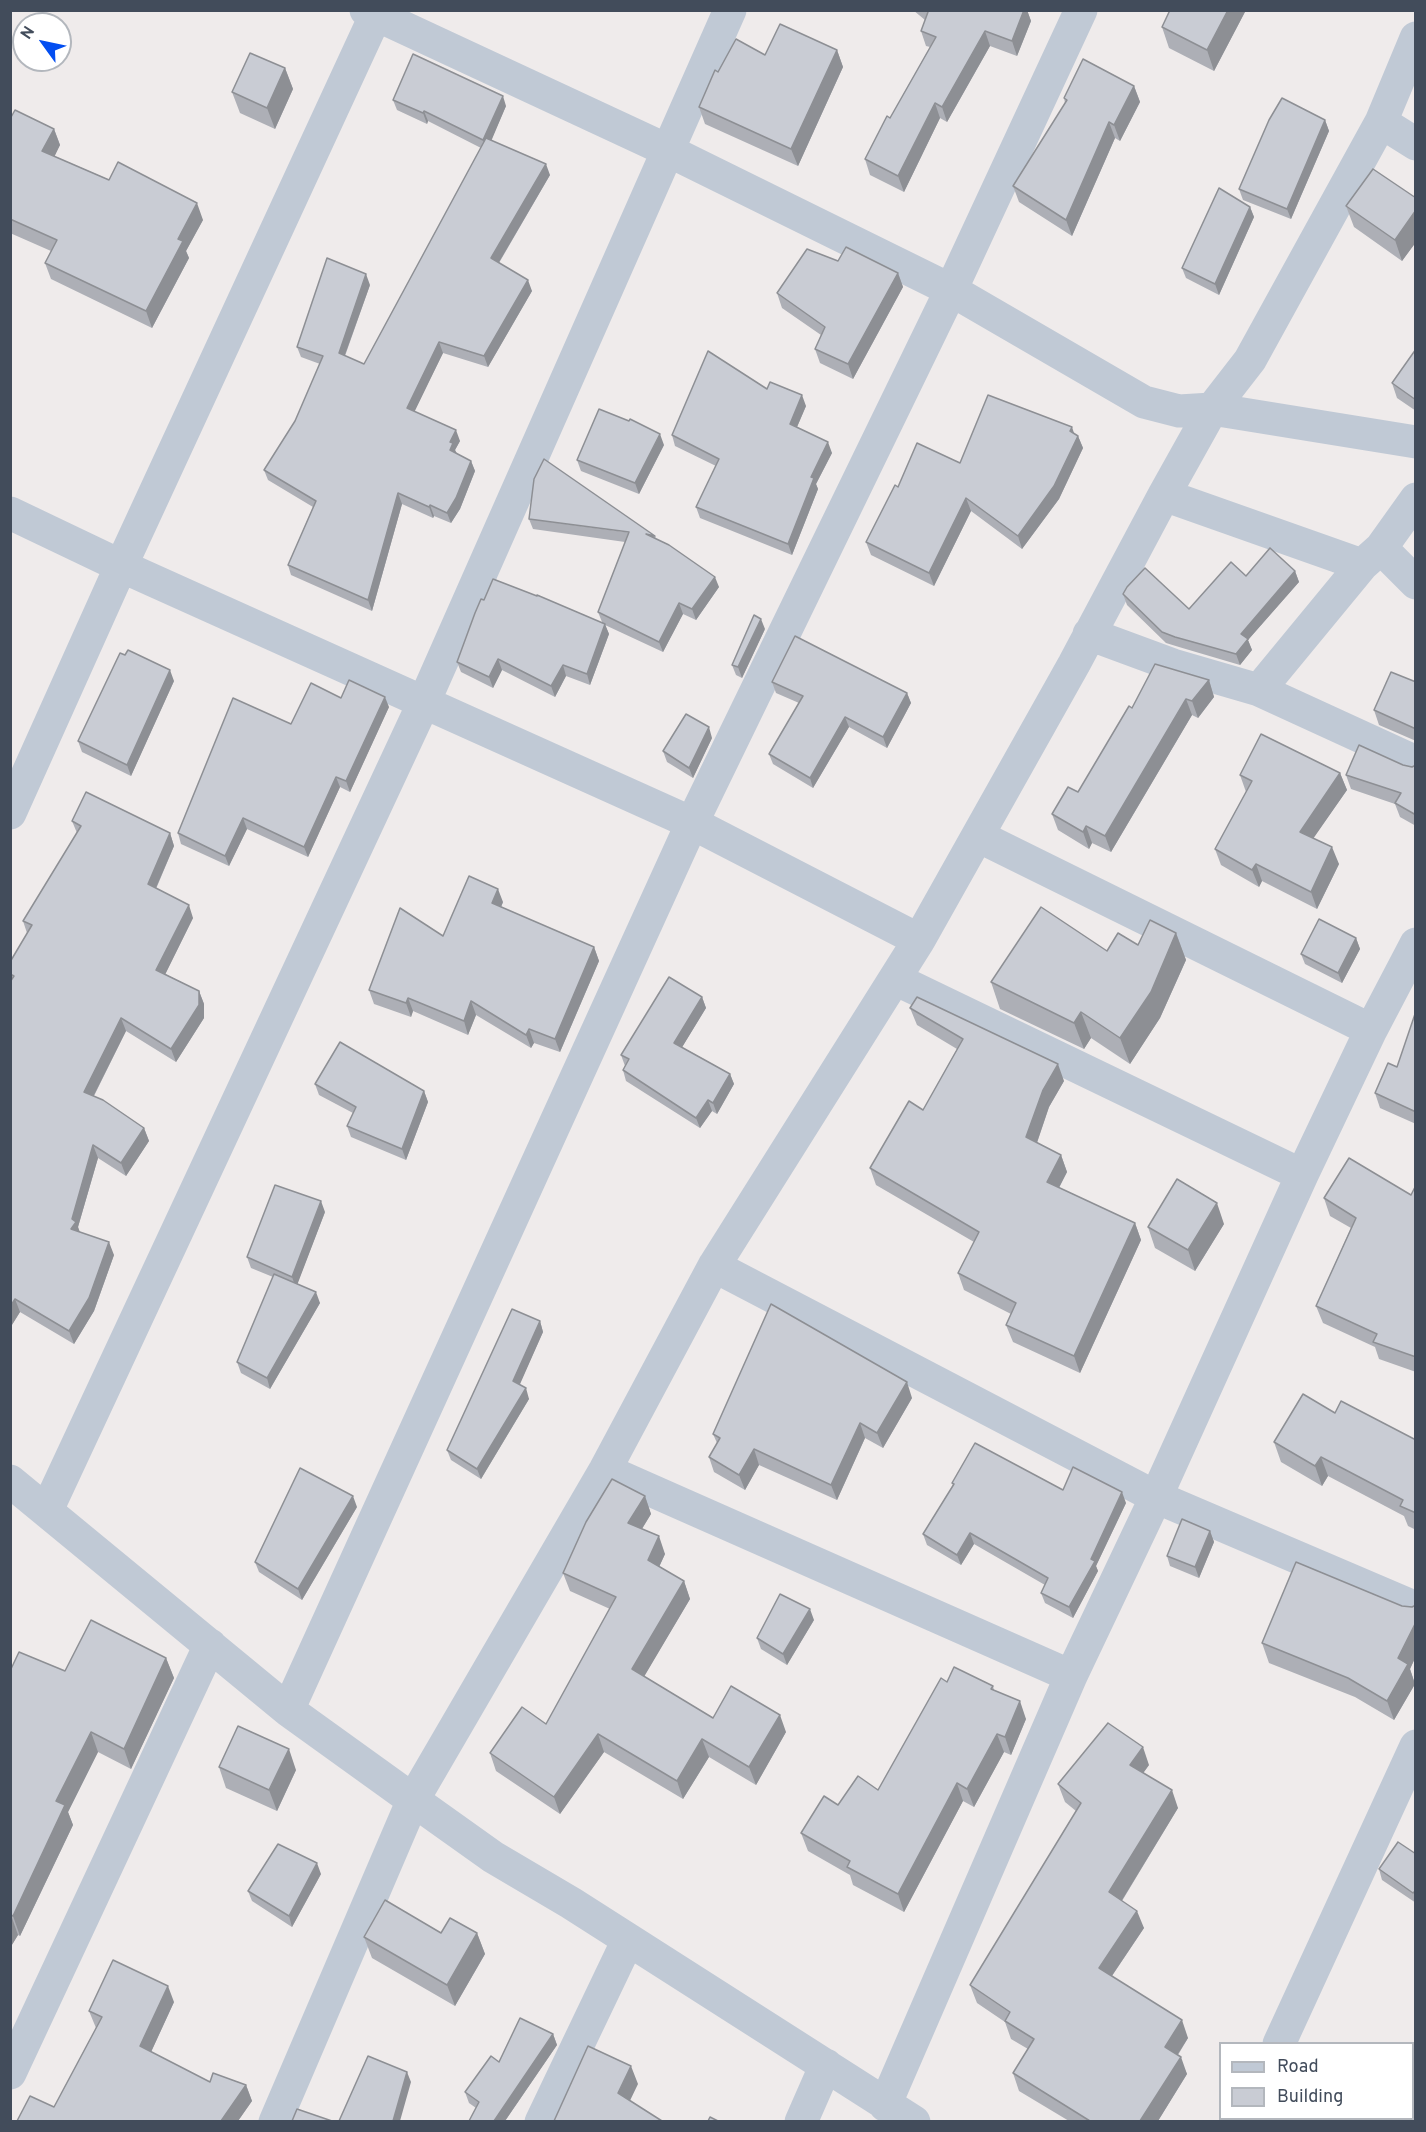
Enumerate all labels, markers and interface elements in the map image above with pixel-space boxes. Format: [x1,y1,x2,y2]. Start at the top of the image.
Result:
north arrow [12,12,72,72]
text: N [17,23,40,44]
legend [1219,2042,1414,2120]
text: Road [1277,2056,1319,2079]
text: Building [1277,2086,1343,2109]

